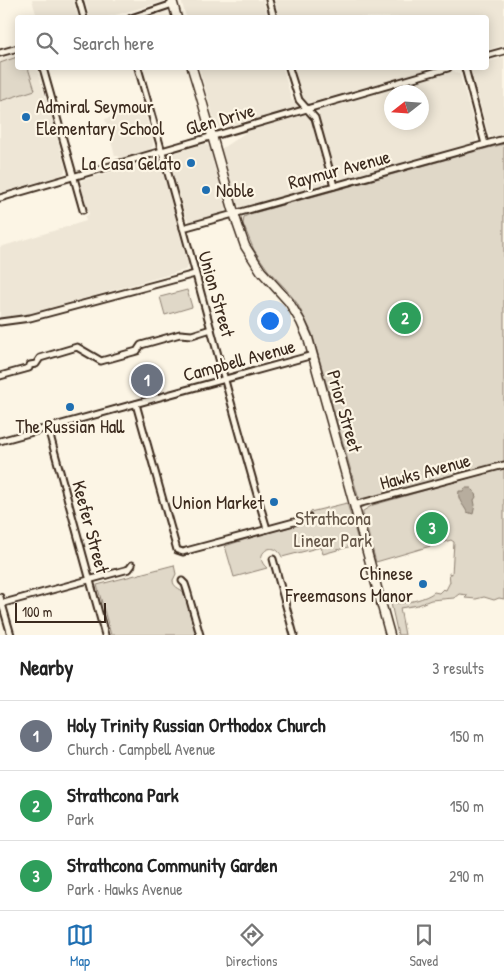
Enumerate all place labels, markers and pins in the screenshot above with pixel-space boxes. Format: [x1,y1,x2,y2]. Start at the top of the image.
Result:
place label: Admiral Seymour Elementary School [36,93,165,141]
marker: Admiral Seymour Elementary School [20,111,32,123]
place label: La Casa Gelato [82,150,181,176]
marker: La Casa Gelato [185,157,197,169]
place label: Noble [216,177,255,203]
marker: Noble [200,184,212,196]
pin: 2 [389,299,421,337]
pin: 1 [131,361,163,399]
marker: The Russian Hall [64,401,76,413]
place label: The Russian Hall [16,413,125,439]
place label: Union Market [172,489,264,515]
marker: Union Market [268,496,280,508]
pin: 3 [416,509,448,547]
place label: Chinese Freemasons Manor [285,560,414,608]
marker: Chinese Freemasons Manor [417,578,429,590]

